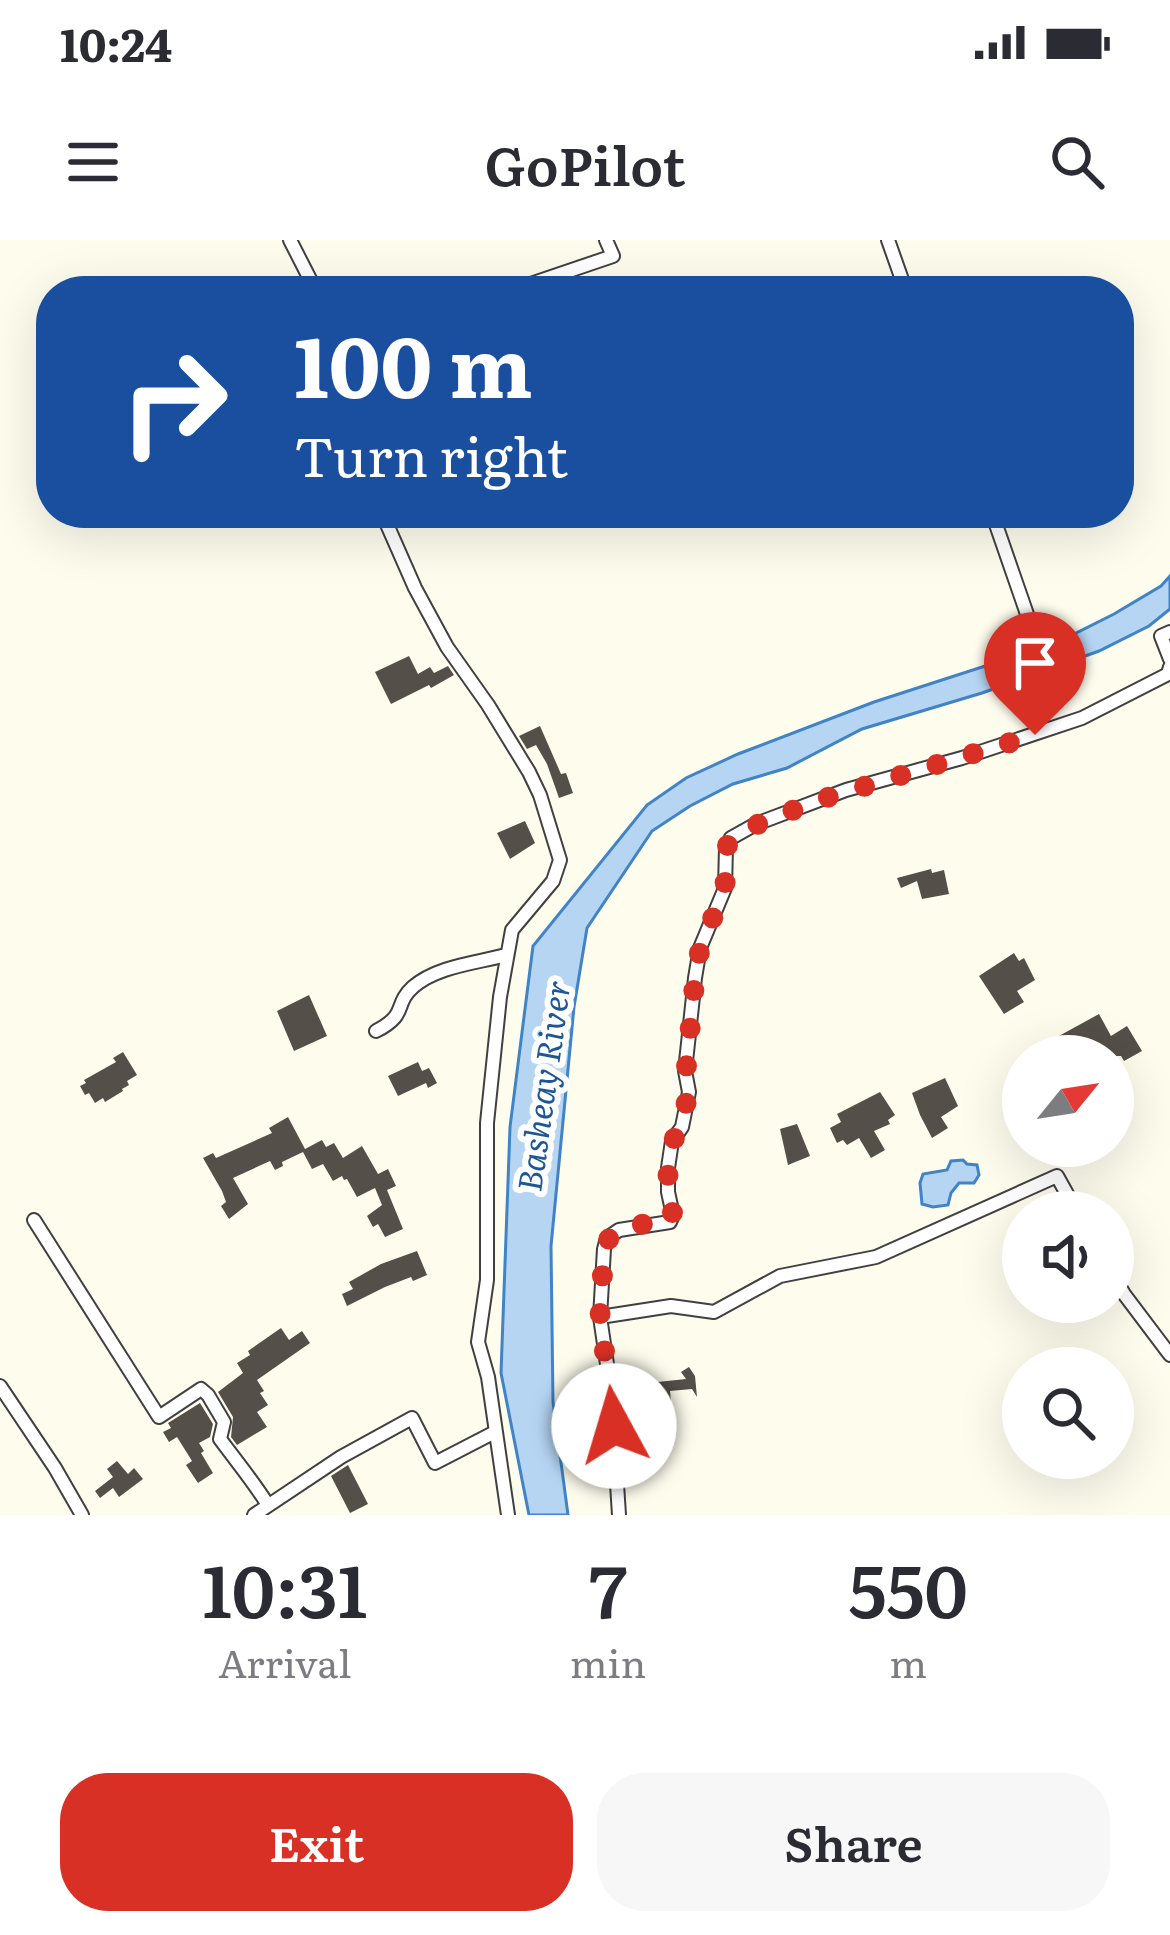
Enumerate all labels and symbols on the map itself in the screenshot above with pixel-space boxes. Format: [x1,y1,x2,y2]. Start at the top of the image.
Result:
pin [984,612,1086,735]
water label: Basheay River [502,977,581,1194]
north arrow [1002,1035,1134,1167]
position arrow [551,1363,677,1489]

